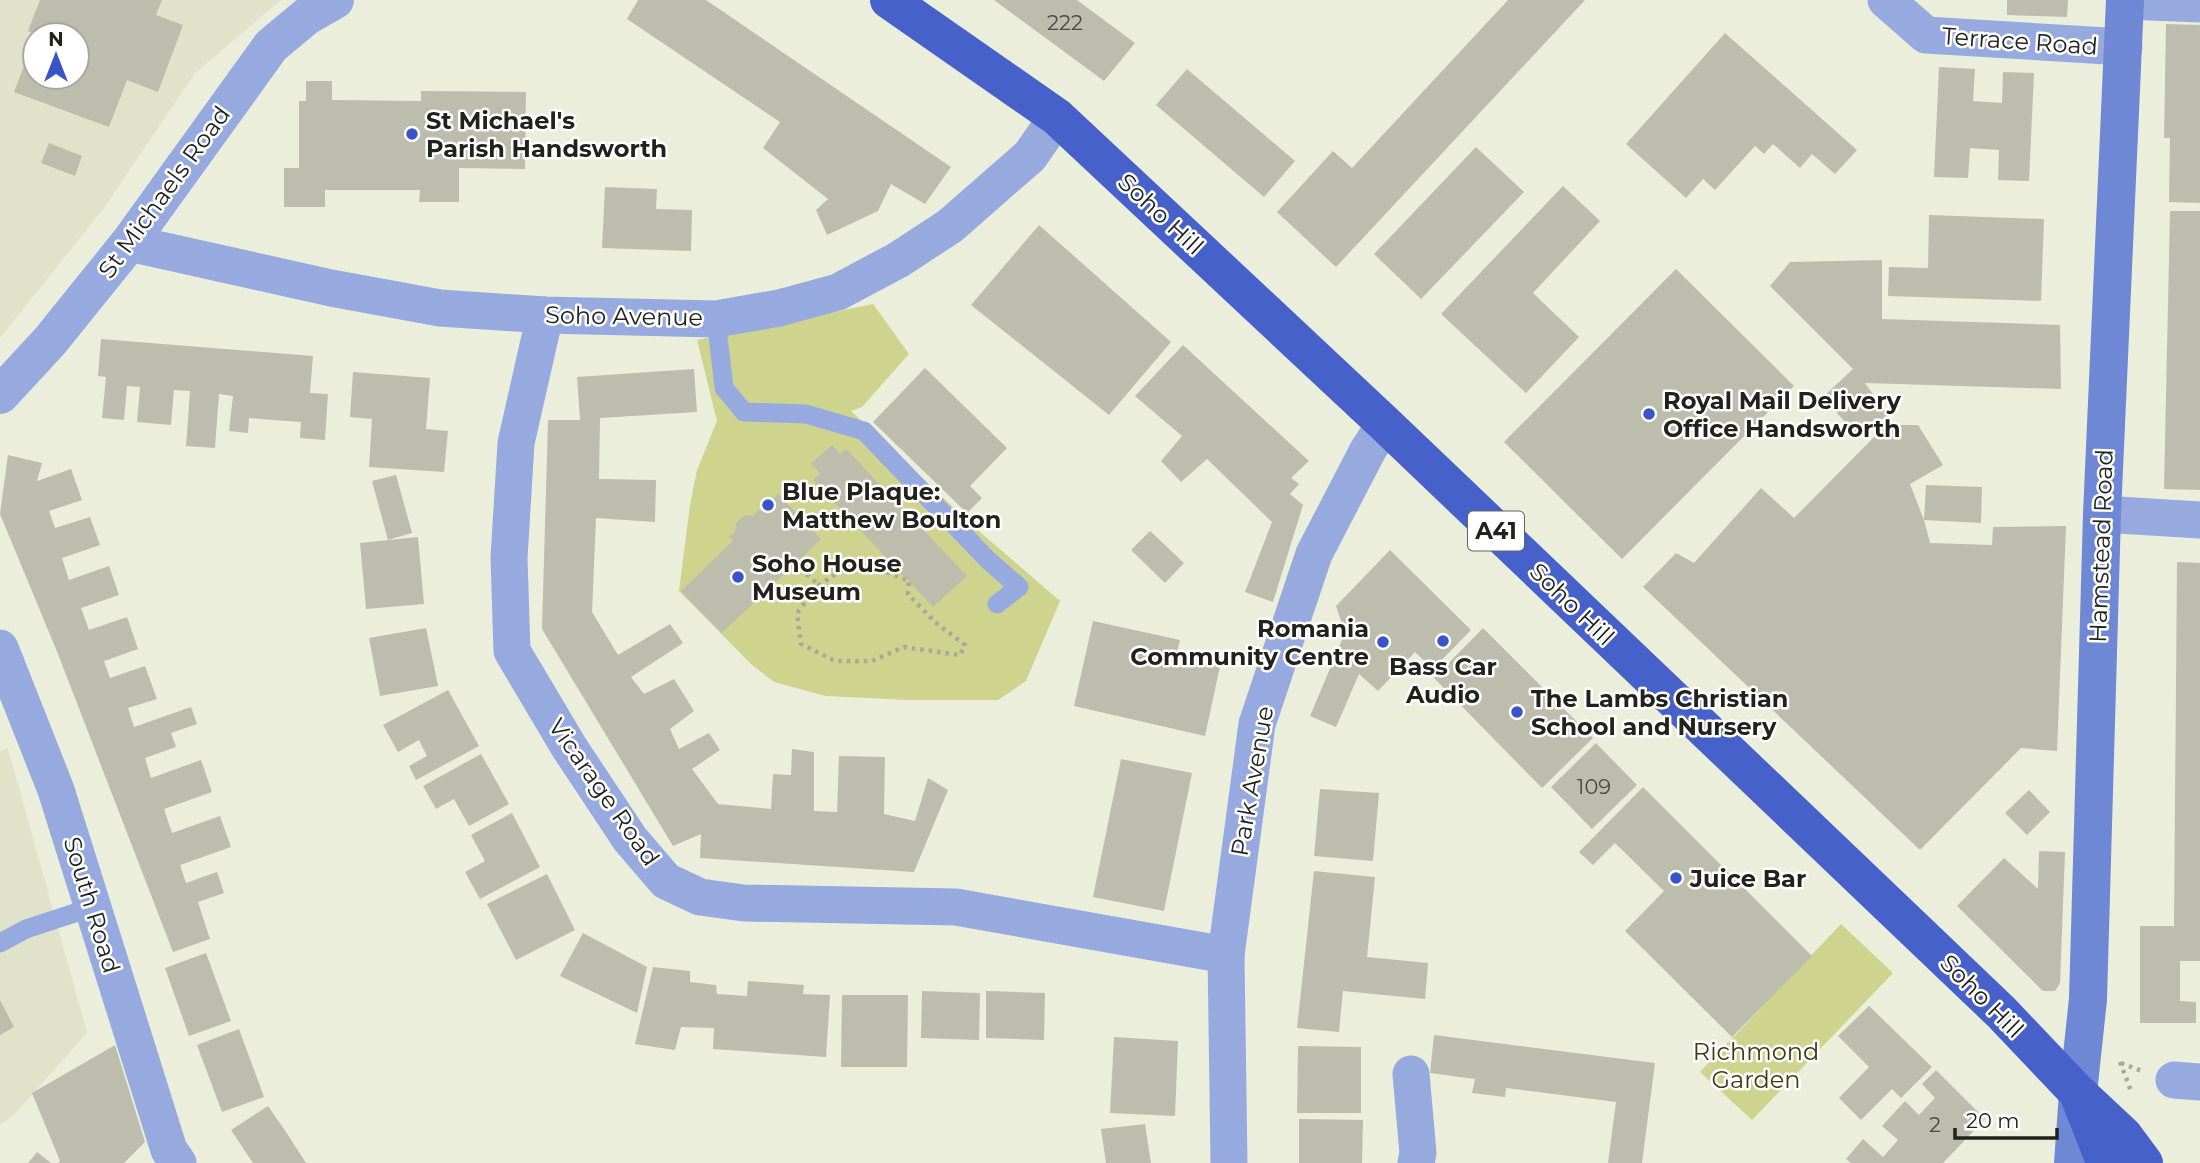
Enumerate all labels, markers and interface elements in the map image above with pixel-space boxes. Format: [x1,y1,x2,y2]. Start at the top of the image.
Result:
house number: 222 [1047,10,1083,35]
north arrow [21,21,91,91]
street label: Terrace Road [1941,21,2099,61]
text: N [48,28,64,51]
street label: St Michaels Road [92,100,236,284]
place label: St Michael's Parish Handsworth [426,106,667,163]
marker: St Michael's Parish Handsworth [404,126,420,142]
street label: Soho Hill [1112,167,1210,261]
street label: Soho Avenue [545,300,703,332]
place label: Royal Mail Delivery Office Handsworth [1663,386,1902,443]
marker: Royal Mail Delivery Office Handsworth [1641,406,1657,422]
street label: Hamstead Road [2083,449,2119,643]
place label: Blue Plaque: Matthew Boulton [782,477,1001,534]
marker: Blue Plaque: Matthew Boulton [760,497,776,513]
road number: A41 [1468,512,1524,551]
place label: Soho House Museum [752,549,902,606]
street label: Soho Hill [1524,557,1620,651]
marker: Soho House Museum [730,569,746,585]
place label: Romania Community Centre [1130,614,1369,671]
marker: Bass Car Audio [1435,633,1451,649]
marker: Romania Community Centre [1375,634,1391,650]
place label: Bass Car Audio [1389,652,1497,709]
place label: The Lambs Christian School and Nursery [1531,684,1788,741]
street label: Park Avenue [1225,704,1279,858]
marker: The Lambs Christian School and Nursery [1509,704,1525,720]
street label: Vicarage Road [542,713,666,871]
house number: 109 [1577,774,1611,799]
street label: South Road [58,833,126,977]
place label: Juice Bar [1689,864,1806,893]
marker: Juice Bar [1668,870,1684,886]
street label: Soho Hill [1934,948,2030,1044]
park label: Richmond Garden [1693,1037,1819,1094]
scale bar [1955,1096,2056,1140]
text: 20 m [1966,1108,2020,1133]
house number: 2 [1929,1112,1941,1137]

